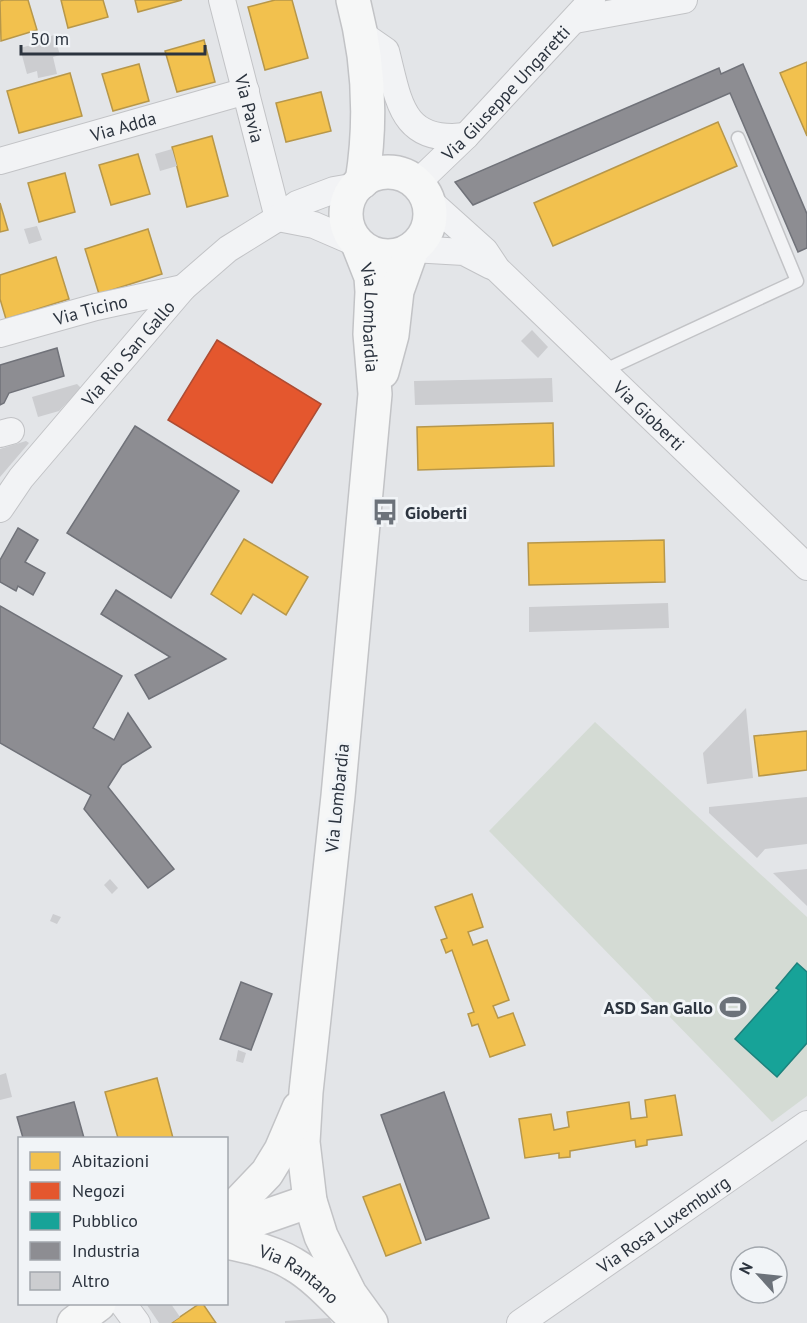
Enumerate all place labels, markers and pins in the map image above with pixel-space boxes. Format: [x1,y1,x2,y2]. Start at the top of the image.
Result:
bus stop icon: Gioberti [370,497,400,527]
place label: Gioberti [405,501,467,524]
sports icon: ASD San Gallo [718,992,748,1022]
place label: ASD San Gallo [604,996,713,1019]

